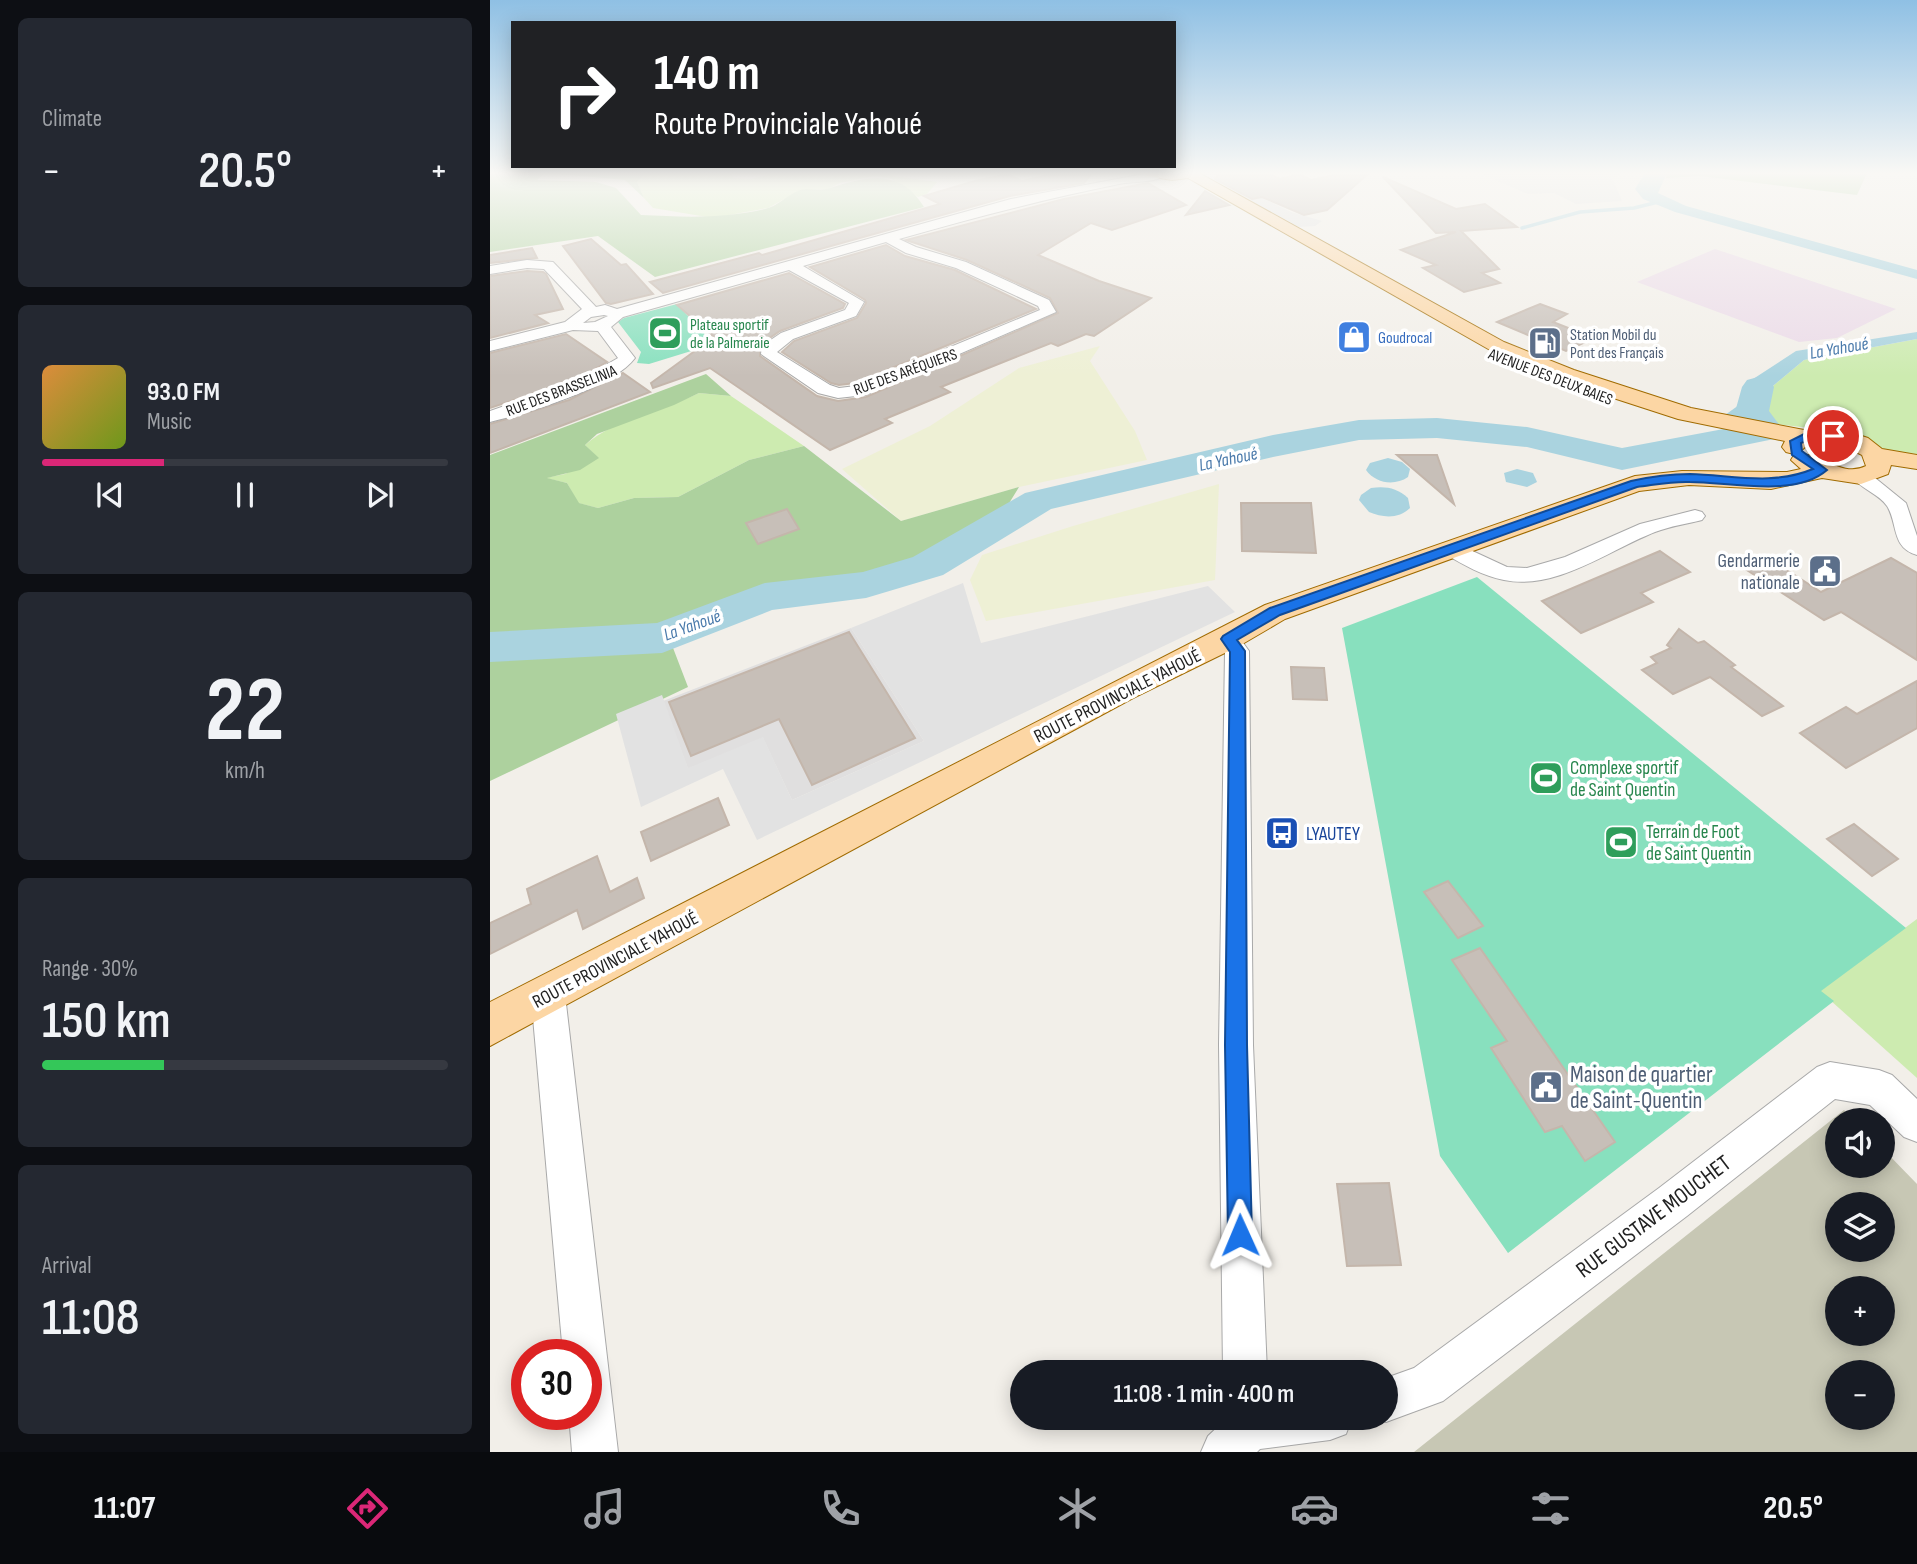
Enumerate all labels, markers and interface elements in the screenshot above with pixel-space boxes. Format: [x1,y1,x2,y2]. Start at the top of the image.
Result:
text: 140 m [654,45,760,104]
icon: right [539,49,630,140]
text: Climate [42,105,102,133]
text: Route Provinciale Yahoué [654,105,922,144]
text: 20.5° [198,140,292,203]
text: − [42,149,61,194]
text: + [429,149,448,194]
sports icon: Plateau sportif de la Palmeraie [646,314,684,352]
place label: Plateau sportif de la Palmeraie [690,316,770,353]
shop icon: Goudrocal [1335,318,1373,356]
fuel station icon: Station Mobil du Pont des Français [1526,324,1564,362]
place label: Station Mobil du Pont des Français [1570,326,1664,363]
place label: Goudrocal [1378,329,1432,348]
water label: La Yahoué [1808,333,1870,364]
street label: RUE DES ARÉQUIERS [851,345,960,400]
street label: AVENUE DES DEUX BAIES [1485,345,1615,410]
street label: RUE DES BRASSELINIA [504,362,620,421]
text: 93.0 FM [147,377,220,408]
pin [1803,406,1863,466]
text: Music [147,408,192,436]
icon: arrive [1814,417,1852,455]
water label: La Yahoué [1197,443,1259,476]
icon: previous [91,476,129,514]
icon: pause [226,476,264,514]
icon: next [361,476,399,514]
place label: Gendarmerie nationale [1718,550,1800,595]
public building icon: Gendarmerie nationale [1806,552,1844,590]
water label: La Yahoué [661,605,724,645]
street label: ROUTE PROVINCIALE YAHOUÉ [1030,644,1205,748]
text: 22 [205,657,285,766]
text: km/h [225,757,265,785]
place label: Complexe sportif de Saint Quentin [1570,757,1679,802]
sports icon: Complexe sportif de Saint Quentin [1527,759,1565,797]
bus stop icon: LYAUTEY [1263,814,1301,852]
place label: Terrain de Foot de Saint Quentin [1646,821,1751,866]
place label: LYAUTEY [1306,823,1360,846]
sports icon: Terrain de Foot de Saint Quentin [1602,823,1640,861]
street label: ROUTE PROVINCIALE YAHOUÉ [529,907,703,1014]
text: Range · 30% [42,955,138,983]
text: 150 km [42,990,171,1053]
place label: Maison de quartier de Saint-Quentin [1570,1061,1713,1115]
public building icon: Maison de quartier de Saint-Quentin [1527,1068,1565,1106]
map controls [1825,1108,1895,1430]
button: sound [1825,1108,1895,1178]
street label: RUE GUSTAVE MOUCHET [1571,1149,1737,1284]
button: layers [1825,1192,1895,1262]
position arrow [1203,1198,1277,1272]
text: Arrival [42,1252,91,1280]
button: + [1825,1276,1895,1346]
text: 11:08 [42,1287,140,1350]
speed limit sign: 30 [511,1339,602,1430]
button: − [1825,1360,1895,1430]
text: 11:08 · 1 min · 400 m [1114,1379,1294,1410]
icon: directions [343,1484,392,1533]
icon: music [580,1484,629,1533]
icon: phone [816,1484,865,1533]
icon: climate [1053,1484,1102,1533]
icon: car [1290,1484,1339,1533]
icon: filters [1526,1484,1575,1533]
text: 11:07 [94,1489,155,1528]
text: 20.5° [1763,1489,1823,1528]

